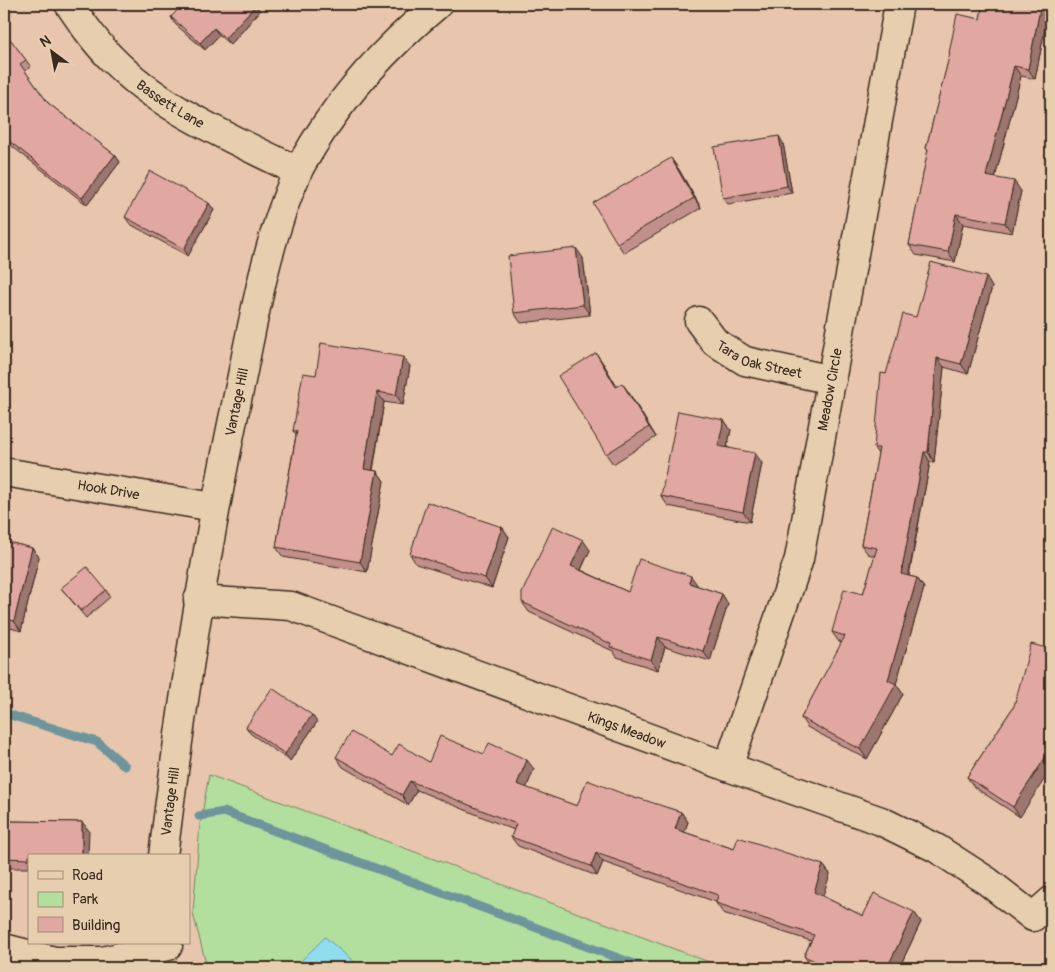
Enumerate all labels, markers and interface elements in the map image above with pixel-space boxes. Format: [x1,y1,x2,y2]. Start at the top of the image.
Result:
north arrow [28,28,78,78]
text: N [37,32,54,51]
street label: Bassett Lane [133,76,207,132]
street label: Tara Oak Street [713,337,804,382]
street label: Meadow Circle [814,347,845,432]
street label: Vantage Hill [221,366,252,438]
street label: Hook Drive [76,476,141,503]
street label: Kings Meadow [585,708,669,752]
street label: Vantage Hill [157,766,183,837]
legend [28,854,190,944]
text: Road [72,866,103,885]
text: Park [72,890,99,909]
text: Building [72,916,120,935]

